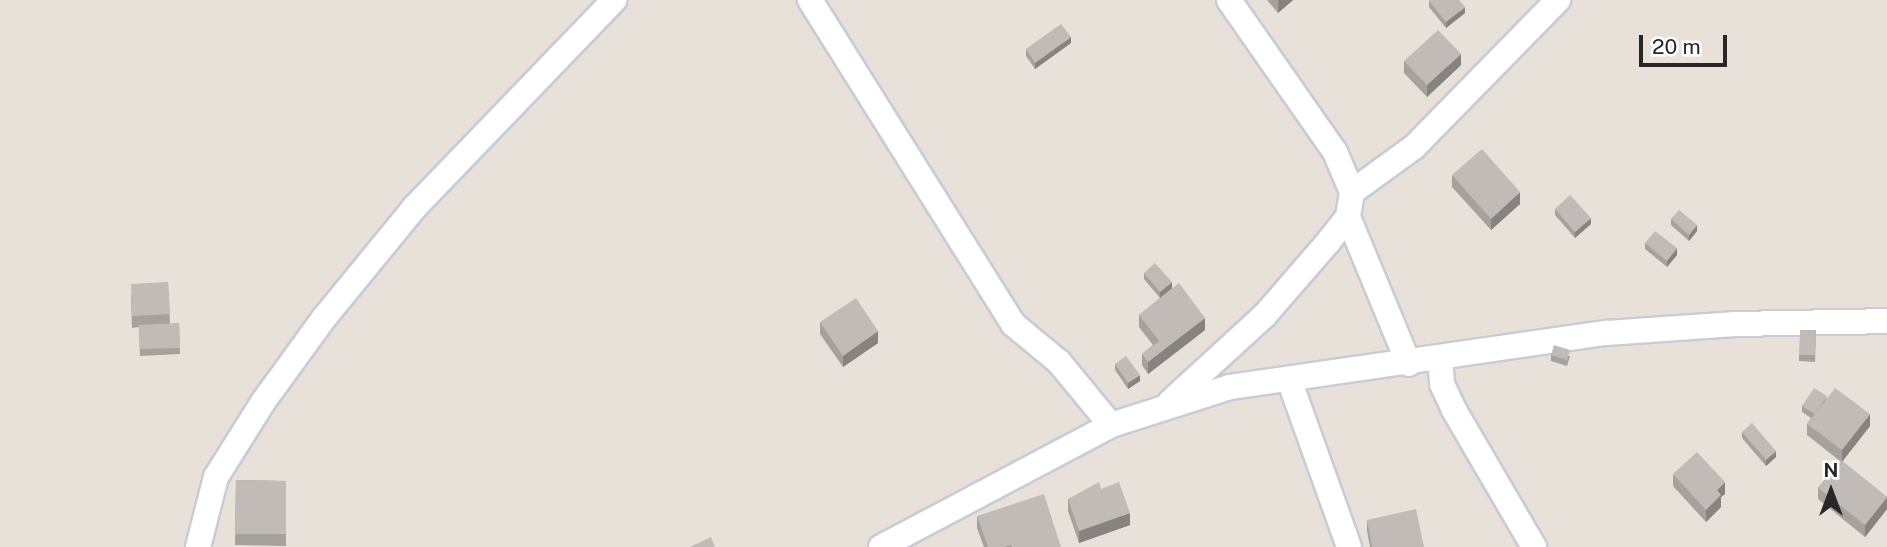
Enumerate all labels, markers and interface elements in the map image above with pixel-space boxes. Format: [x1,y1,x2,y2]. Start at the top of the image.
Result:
scale bar [1642,21,1730,65]
text: 20 m [1652,34,1701,59]
north arrow [1796,456,1866,526]
text: N [1824,459,1838,481]

